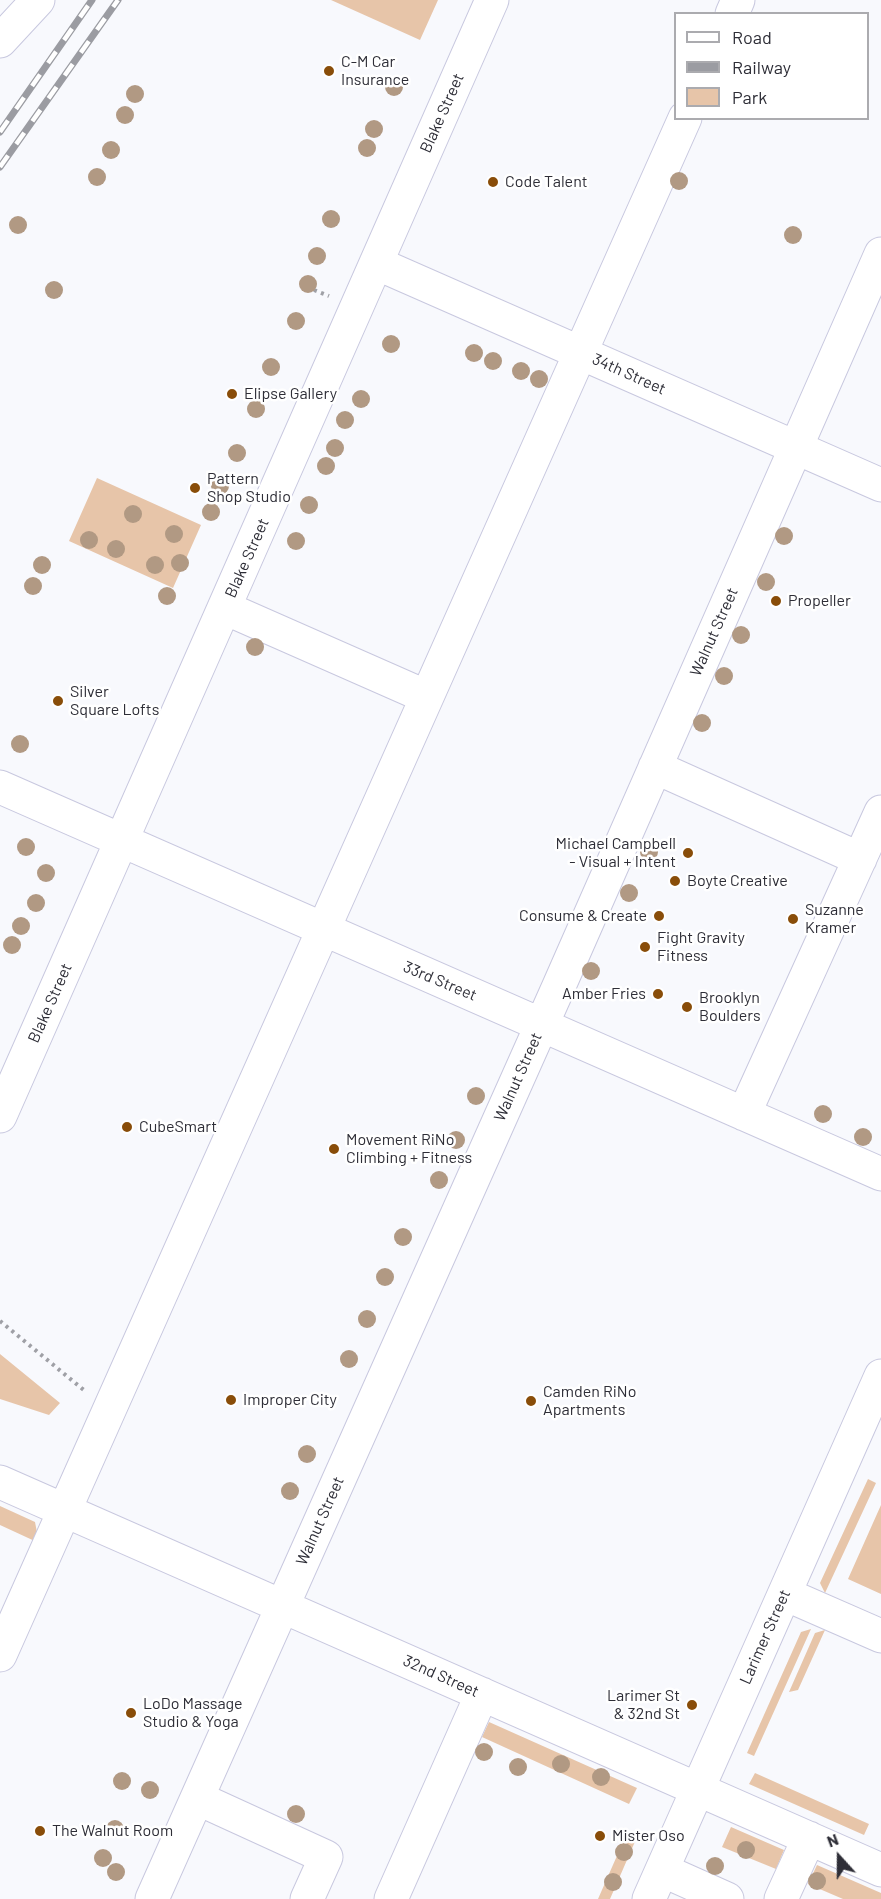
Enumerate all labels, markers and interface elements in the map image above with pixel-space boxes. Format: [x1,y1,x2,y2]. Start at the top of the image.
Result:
legend [674,12,869,120]
text: Road [732,26,772,48]
place label: C-M Car Insurance [341,52,409,90]
text: Railway [732,56,791,78]
marker: C-M Car Insurance [322,64,336,78]
street label: Blake Street [416,70,468,156]
text: Park [732,86,767,108]
place label: Code Talent [505,172,588,192]
marker: Code Talent [486,175,500,189]
street label: 34th Street [589,349,669,399]
place label: Elipse Gallery [244,384,337,404]
marker: Elipse Gallery [225,387,239,401]
place label: Pattern Shop Studio [207,469,291,507]
marker: Pattern Shop Studio [188,481,202,495]
street label: Blake Street [221,515,273,601]
street label: Walnut Street [686,585,742,679]
place label: Propeller [788,591,851,611]
marker: Propeller [769,594,783,608]
place label: Silver Square Lofts [70,682,159,720]
marker: Silver Square Lofts [51,694,65,708]
place label: Michael Campbell - Visual + Intent [556,834,676,872]
marker: Michael Campbell - Visual + Intent [681,846,695,860]
place label: Boyte Creative [687,871,788,891]
marker: Boyte Creative [668,874,682,888]
place label: Suzanne Kramer [805,900,864,938]
place label: Consume & Create [519,906,647,926]
marker: Consume & Create [652,909,666,923]
marker: Suzanne Kramer [786,912,800,926]
place label: Fight Gravity Fitness [657,928,745,966]
marker: Fight Gravity Fitness [638,940,652,954]
street label: 33rd Street [400,957,480,1005]
street label: Blake Street [24,960,76,1046]
place label: Amber Fries [562,984,646,1004]
marker: Amber Fries [651,987,665,1001]
place label: Brooklyn Boulders [699,988,761,1026]
marker: Brooklyn Boulders [680,1000,694,1014]
street label: Walnut Street [490,1030,546,1124]
place label: CubeSmart [139,1117,217,1137]
marker: CubeSmart [120,1120,134,1134]
place label: Movement RiNo Climbing + Fitness [346,1130,472,1168]
marker: Movement RiNo Climbing + Fitness [327,1142,341,1156]
place label: Camden RiNo Apartments [543,1382,636,1420]
place label: Improper City [243,1390,337,1410]
marker: Improper City [224,1393,238,1407]
marker: Camden RiNo Apartments [524,1394,538,1408]
street label: Walnut Street [292,1474,348,1568]
street label: Larimer Street [736,1587,794,1687]
street label: 32nd Street [400,1651,482,1701]
place label: Larimer St & 32nd St [607,1686,680,1724]
place label: LoDo Massage Studio & Yoga [143,1694,243,1732]
marker: Larimer St & 32nd St [685,1698,699,1712]
marker: LoDo Massage Studio & Yoga [124,1706,138,1720]
place label: The Walnut Room [52,1821,173,1841]
marker: The Walnut Room [33,1824,47,1838]
place label: Mister Oso [612,1826,685,1846]
north arrow [809,1827,869,1887]
marker: Mister Oso [593,1829,607,1843]
text: N [824,1829,841,1851]

